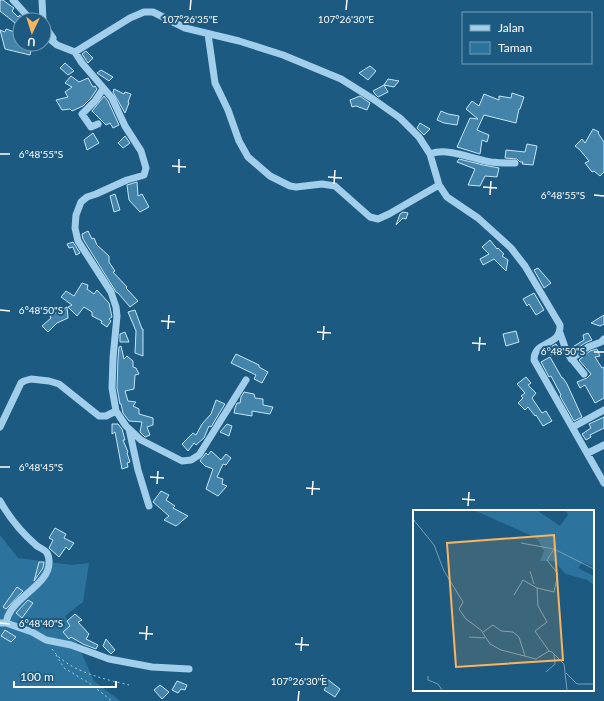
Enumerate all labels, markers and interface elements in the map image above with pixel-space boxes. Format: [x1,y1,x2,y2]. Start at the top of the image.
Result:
north arrow [12,12,52,52]
legend [462,12,592,64]
text: 107°26'35"E [162,13,218,25]
text: 107°26'30"E [318,13,374,25]
text: Jalan [498,20,524,35]
text: U [27,36,36,49]
text: Taman [498,40,532,55]
text: 6°48'55"S [19,148,63,160]
text: 6°48'55"S [541,189,585,201]
text: 6°48'50"S [19,304,63,316]
text: 6°48'50"S [541,345,585,357]
text: 6°48'45"S [19,461,63,473]
inset map [413,510,594,691]
text: 6°48'40"S [19,617,63,629]
scale bar [14,663,116,689]
text: 100 m [20,669,54,684]
text: 107°26'30"E [271,675,327,687]

